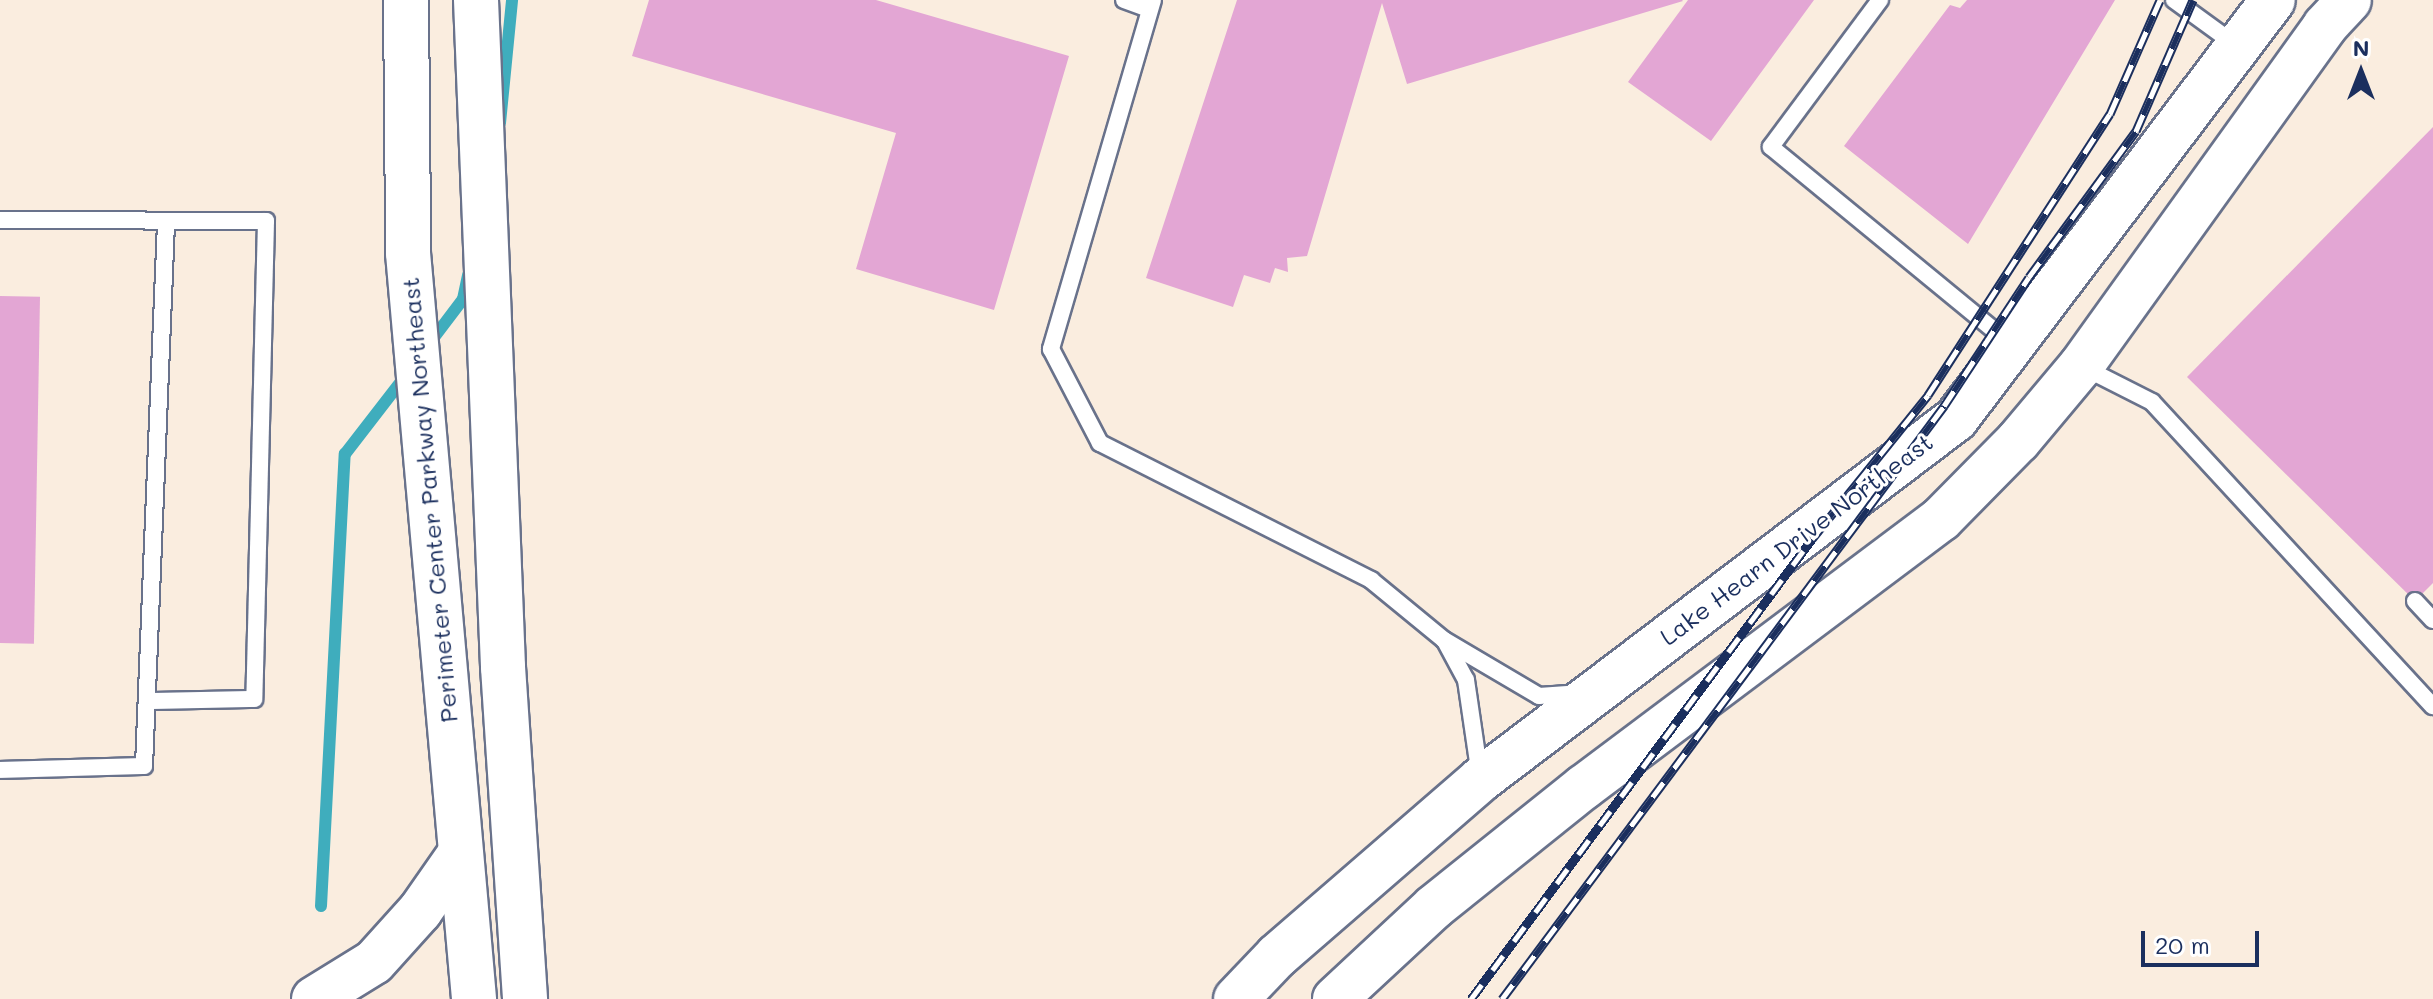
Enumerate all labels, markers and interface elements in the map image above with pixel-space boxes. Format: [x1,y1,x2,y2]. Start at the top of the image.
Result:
north arrow [2321,32,2401,112]
text: N [2353,33,2369,62]
street label: Perimeter Center Parkway Northeast [395,276,463,724]
street label: Lake Hearn Drive Northeast [1654,427,1938,651]
scale bar [2145,915,2263,965]
text: 20 m [2155,929,2210,960]

